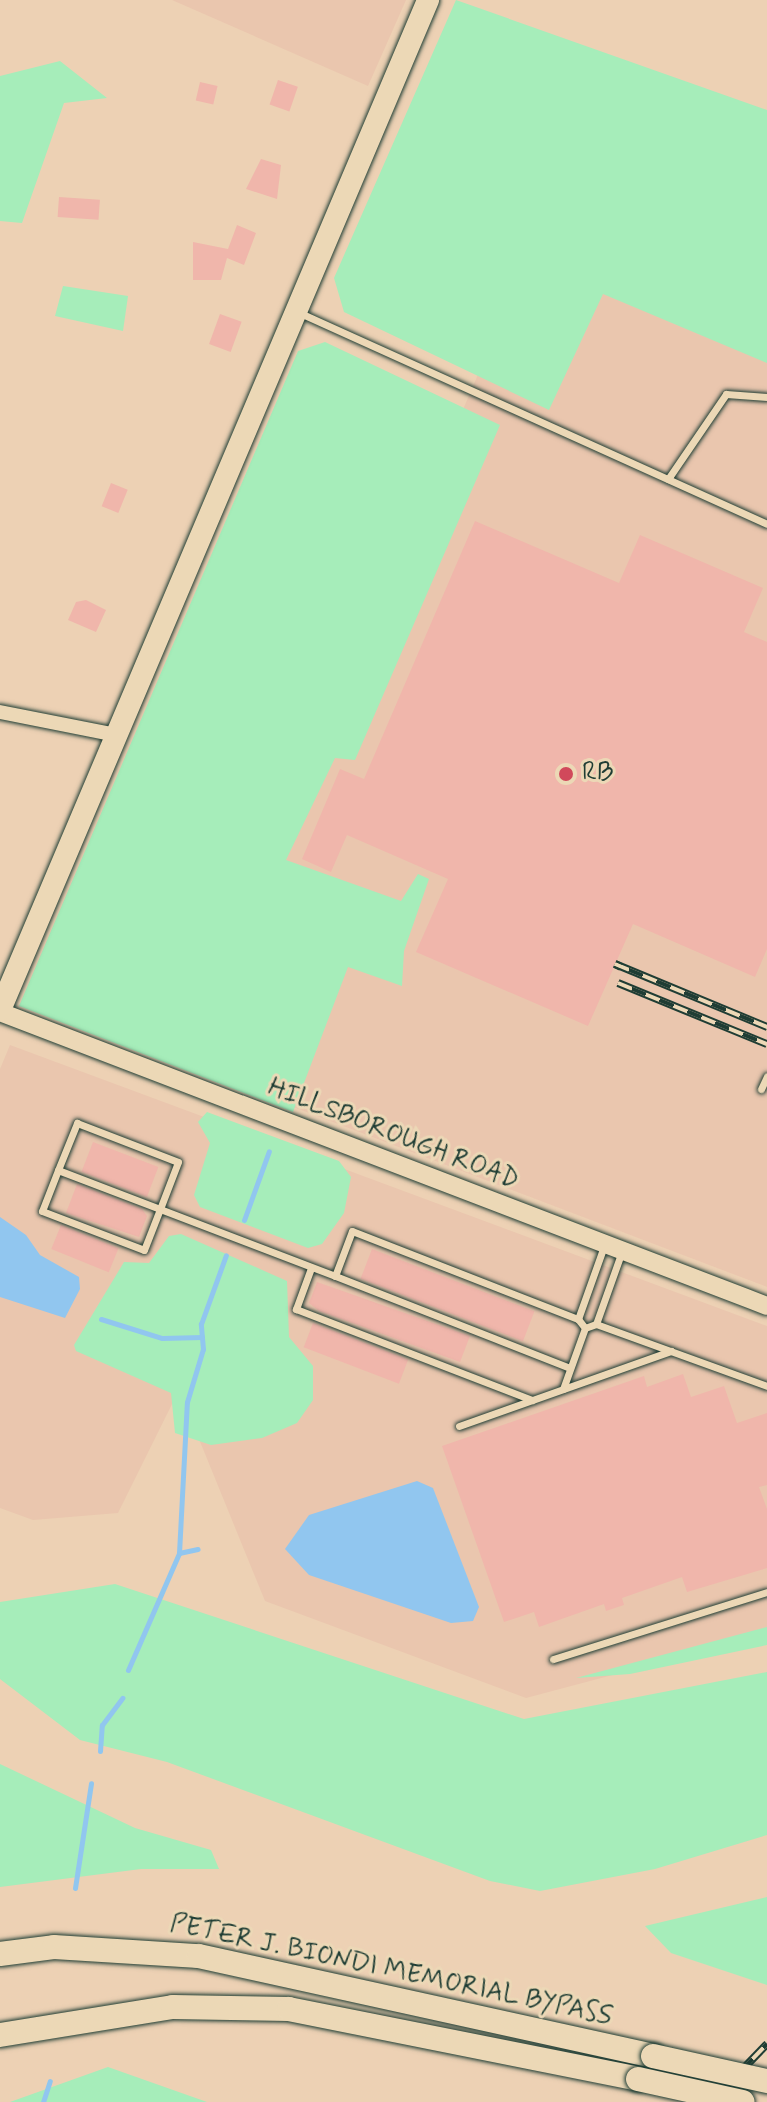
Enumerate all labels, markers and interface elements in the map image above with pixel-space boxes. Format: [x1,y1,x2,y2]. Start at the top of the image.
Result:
place label: RB [582,758,613,790]
marker: RB [557,765,575,783]
street label: HILLSBOROUGH ROAD [265,1073,521,1197]
street label: PETER J. BIONDI MEMORIAL BYPASS [166,1909,616,2033]

